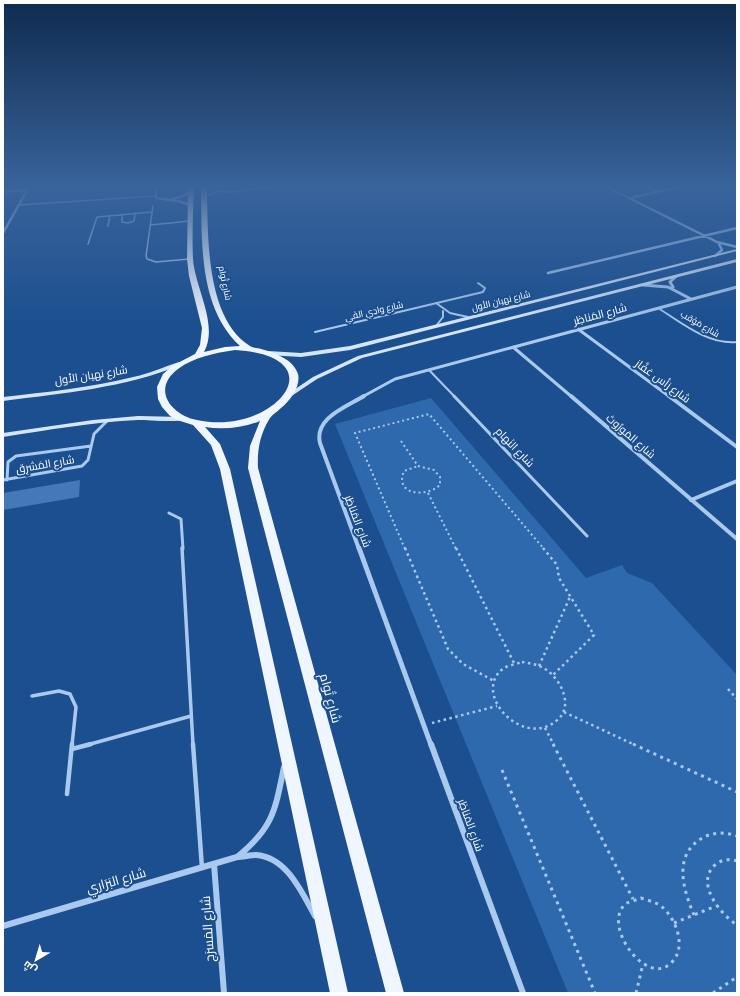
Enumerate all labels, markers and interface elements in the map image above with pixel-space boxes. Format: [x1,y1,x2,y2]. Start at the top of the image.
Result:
street label: شارع تُوام [215,264,235,301]
street label: شارع نهيان الأول [470,287,532,314]
street label: شارع وادِي الفَي [343,297,405,325]
street label: شارع المَناظِر [570,299,629,329]
street label: شارع مَوْقب [678,307,722,340]
street label: شارع رَأس عَفَّاز [631,355,694,407]
street label: شارع نهيان الأول [53,361,129,389]
street label: شارع المَورُوث [603,410,659,462]
street label: شارع النَهام [492,423,538,471]
street label: شارع المَشرِق [14,451,76,477]
street label: شارع المَناظِر [340,491,375,550]
street label: شارع تُوام [315,671,347,725]
street label: شارع المَناظِر [454,795,488,854]
street label: شارع البَرَاري [84,862,149,899]
street label: شارع المَسرَج [195,895,219,963]
north arrow [16,940,56,980]
text: ش [19,957,40,979]

